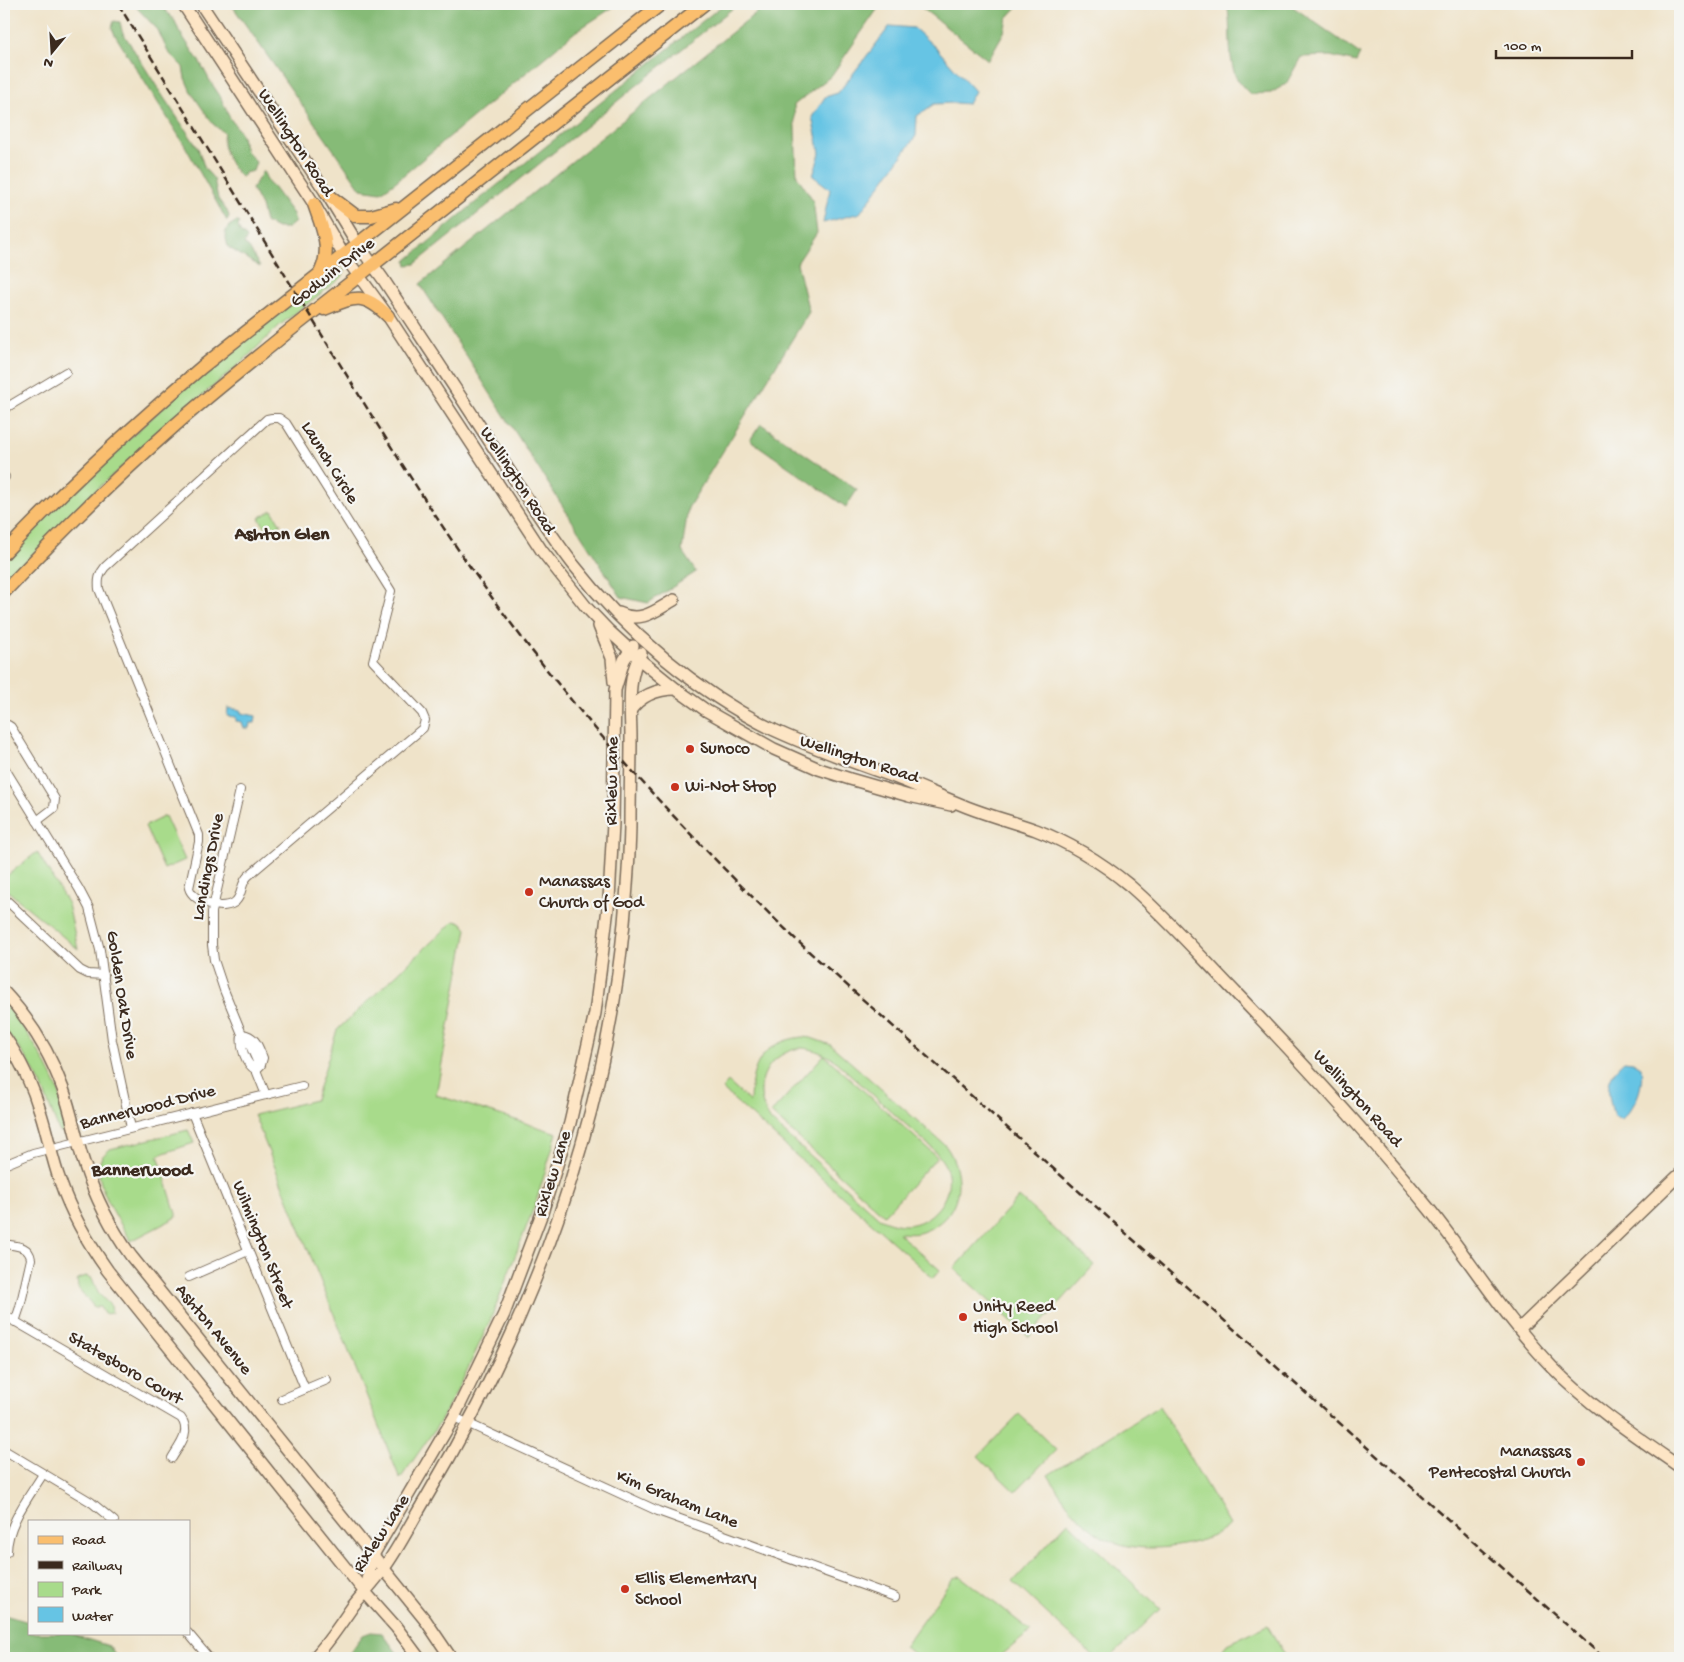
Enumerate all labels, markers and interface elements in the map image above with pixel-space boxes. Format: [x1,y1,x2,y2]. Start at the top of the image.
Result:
north arrow [28,28,78,78]
scale bar [1496,28,1633,60]
text: 100 m [1503,38,1542,56]
text: N [42,52,56,71]
street label: Wellington Road [252,85,338,202]
street label: Godwin Drive [287,233,380,312]
street label: Launch Circle [295,418,363,509]
street label: Wellington Road [474,423,560,540]
district label: Ashton Glen [234,524,330,547]
street label: Wellington Road [797,731,923,790]
street label: Rixlew Lane [602,736,624,826]
place label: Sunoco [700,739,750,760]
marker: Sunoco [684,743,696,755]
place label: Wi-Not Stop [685,777,777,798]
marker: Wi-Not Stop [669,781,681,793]
street label: Landings Drive [188,811,230,922]
place label: Manassas Church of God [539,872,645,914]
marker: Manassas Church of God [523,886,535,898]
street label: Golden Oak Drive [100,929,142,1061]
street label: Wellington Road [1308,1046,1407,1153]
street label: Bannerwood Drive [77,1081,218,1135]
street label: Rixlew Lane [531,1128,577,1219]
district label: Bannerwood [91,1160,194,1183]
street label: Wilmington Street [227,1178,298,1314]
street label: Ashton Avenue [170,1280,256,1380]
place label: Unity Reed High School [973,1297,1058,1339]
marker: Unity Reed High School [957,1311,969,1323]
street label: Statesboro Court [64,1328,188,1411]
place label: Manassas Pentecostal Church [1428,1442,1572,1484]
marker: Manassas Pentecostal Church [1575,1456,1587,1468]
street label: Kim Graham Lane [613,1466,742,1534]
street label: Rixlew Lane [349,1491,415,1577]
legend [28,1520,190,1634]
text: Road [72,1532,106,1550]
text: Railway [72,1558,123,1576]
place label: Ellis Elementary School [635,1569,757,1611]
text: Park [71,1582,102,1600]
marker: Ellis Elementary School [619,1583,631,1595]
text: Water [72,1608,114,1626]

